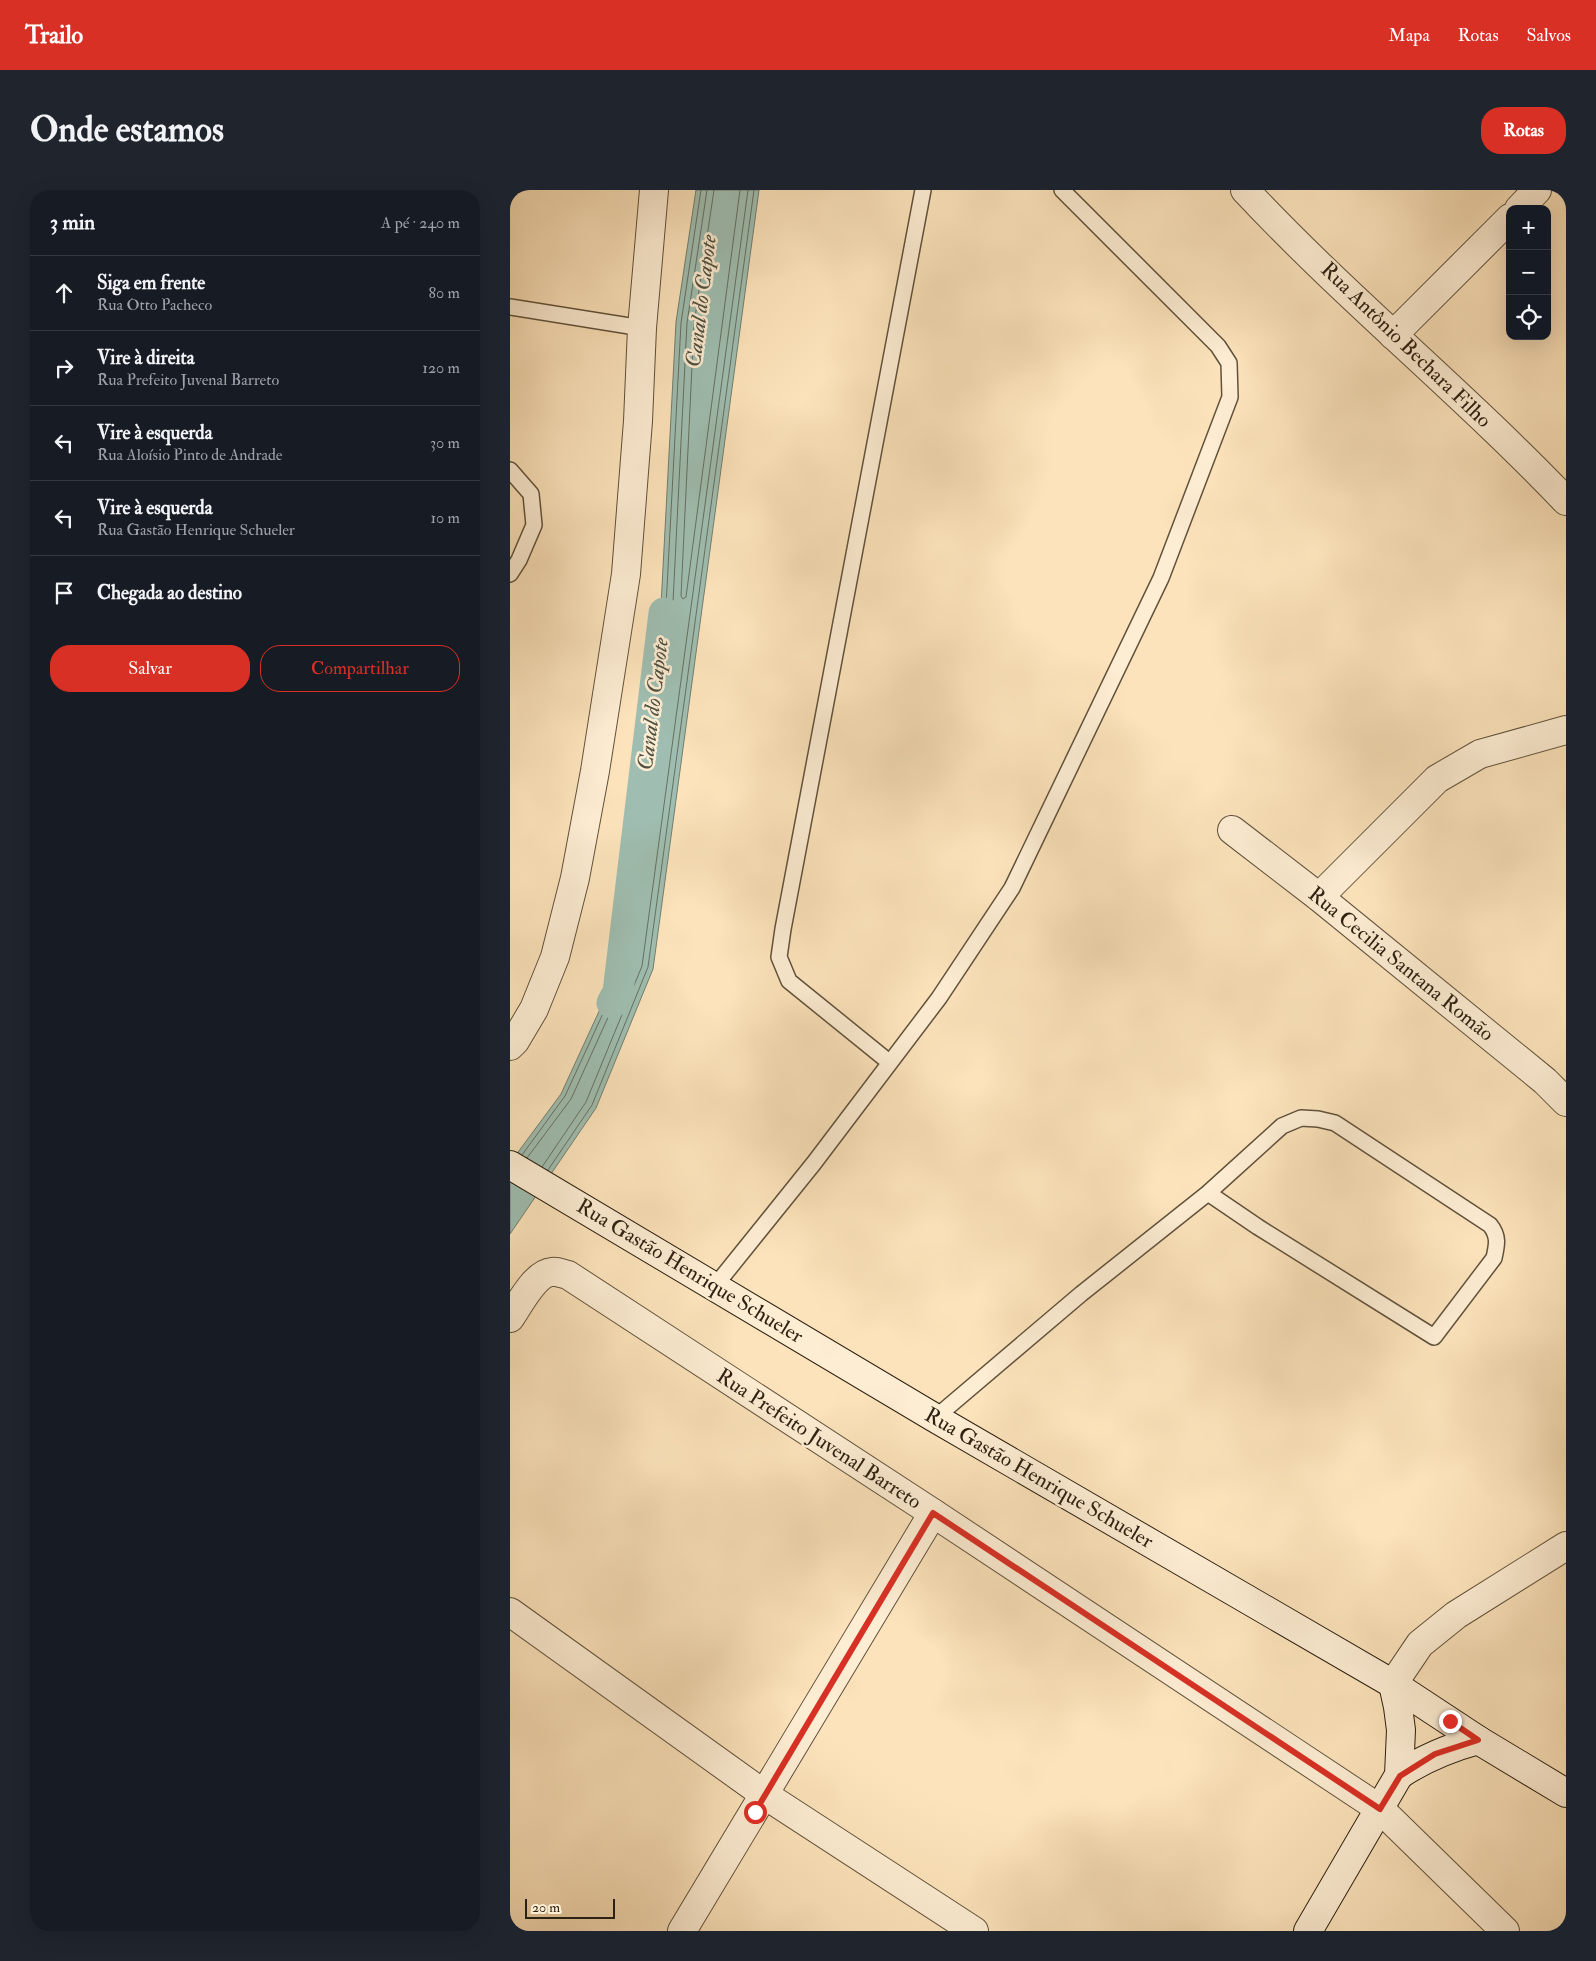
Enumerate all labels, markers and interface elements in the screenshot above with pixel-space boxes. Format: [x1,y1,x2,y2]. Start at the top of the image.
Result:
text: Trailo [25,20,83,51]
text: Mapa [1389,24,1430,47]
text: Rotas [1458,24,1499,47]
text: Salvos [1527,24,1571,47]
button: Rotas [1481,107,1566,154]
text: Onde estamos [30,108,224,152]
map controls [1506,205,1551,340]
button: + [1506,205,1551,250]
text: 3 min [50,209,95,236]
text: A pé · 240 m [381,213,460,233]
water label: Canal do Capote [679,232,723,369]
button: − [1506,250,1551,295]
street label: Rua Antônio Bechara Filho [1315,256,1497,434]
text: Siga em frente [97,271,205,295]
icon: ahead [50,279,78,307]
text: 80 m [429,283,460,303]
text: Rua Otto Pacheco [97,295,212,315]
button: locate [1506,295,1551,340]
text: Vire à direita [97,346,194,370]
icon: right [50,354,78,382]
text: 120 m [422,358,460,378]
text: Rua Prefeito Juvenal Barreto [97,370,279,390]
text: Vire à esquerda [97,421,212,445]
icon: left [50,429,78,457]
text: 30 m [430,433,460,453]
text: Rua Aloísio Pinto de Andrade [97,445,283,465]
text: Vire à esquerda [97,496,212,520]
icon: left [50,504,78,532]
text: 10 m [430,508,460,528]
text: Rua Gastão Henrique Schueler [97,520,295,540]
icon: arrive [50,579,78,607]
text: Chegada ao destino [97,581,242,605]
water label: Canal do Capote [631,635,675,772]
button: Salvar [50,645,250,692]
button: Compartilhar [260,645,460,692]
street label: Rua Cecilia Santana Romão [1303,881,1499,1047]
street label: Rua Gastão Henrique Schueler [572,1193,808,1350]
street label: Rua Prefeito Juvenal Barreto [711,1363,927,1515]
street label: Rua Gastão Henrique Schueler [920,1401,1158,1555]
route end [1439,1710,1462,1733]
route start [744,1801,767,1824]
scale bar [525,1896,615,1919]
text: 20 m [532,1899,560,1916]

